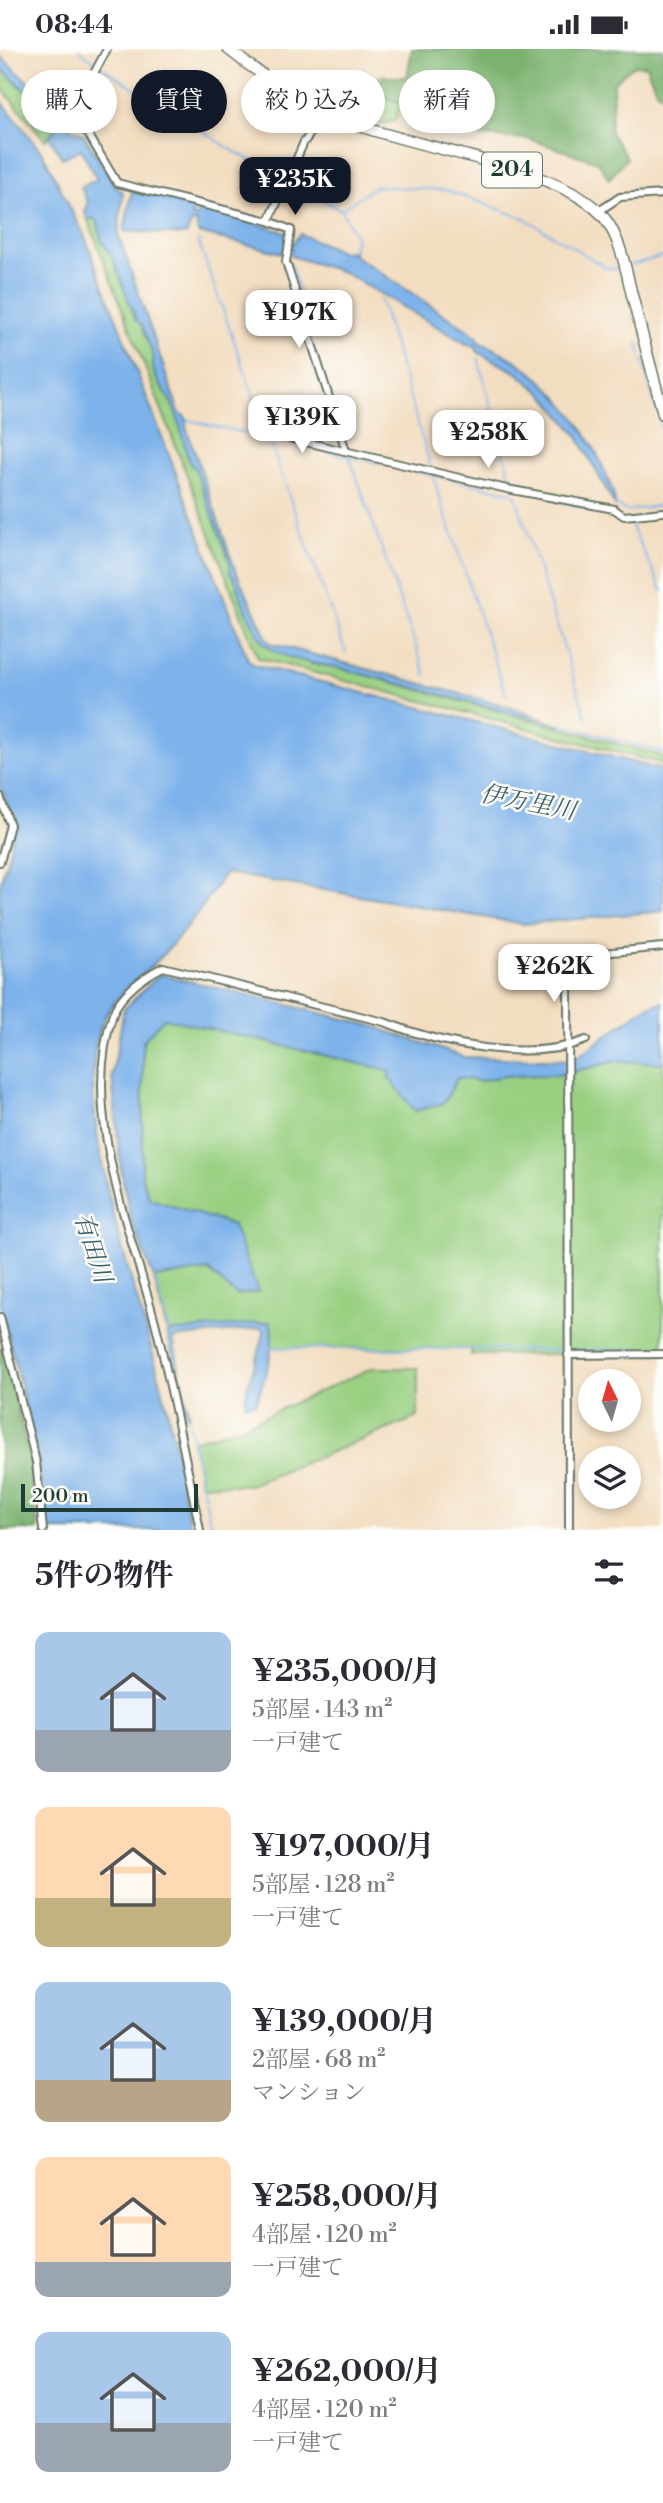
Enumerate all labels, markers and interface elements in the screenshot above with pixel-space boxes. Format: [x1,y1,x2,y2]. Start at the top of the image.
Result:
text: 08:44 [35,9,113,41]
chip: 購入 [21,70,117,133]
chip: 賃貸 [131,70,227,133]
chip: 絞り込み [241,70,385,133]
chip: 新着 [399,70,495,133]
road number: 204 [482,153,542,187]
pin: ¥235K [246,157,344,217]
text: ¥235K [256,166,334,194]
pin: ¥197K [250,291,348,350]
text: ¥197K [261,299,337,327]
pin: ¥139K [253,395,351,455]
text: ¥139K [264,404,340,432]
pin: ¥258K [439,411,537,470]
text: ¥258K [448,419,528,447]
water label: 伊万里川 [478,779,581,827]
pin: ¥262K [505,944,603,1004]
text: ¥262K [514,953,594,981]
water label: 有田川 [67,1209,118,1290]
north arrow [578,1369,640,1431]
map controls [578,1369,641,1509]
button: layers [578,1446,641,1509]
scale bar [21,1481,198,1513]
text: 200 m [32,1484,89,1508]
icon: filters [590,1553,628,1591]
text: 5件の物件 [35,1557,174,1595]
text: ¥235,000/月 [252,1653,441,1691]
icon: home [91,1660,175,1744]
text: 5部屋 · 143 m² [252,1696,392,1724]
text: 一戸建て [252,1729,344,1757]
text: ¥197,000/月 [252,1828,434,1866]
icon: home [91,1835,175,1919]
text: 5部屋 · 128 m² [252,1871,395,1899]
text: 一戸建て [252,1904,344,1932]
text: ¥139,000/月 [252,2003,437,2041]
icon: home [91,2010,175,2094]
text: 2部屋 · 68 m² [252,2046,385,2074]
text: マンション [252,2079,366,2107]
text: ¥258,000/月 [252,2178,442,2216]
icon: home [91,2185,175,2269]
text: 4部屋 · 120 m² [252,2221,397,2249]
text: 一戸建て [252,2254,344,2282]
text: ¥262,000/月 [252,2353,442,2391]
icon: home [91,2360,175,2444]
text: 4部屋 · 120 m² [252,2396,397,2424]
text: 一戸建て [252,2429,344,2457]

